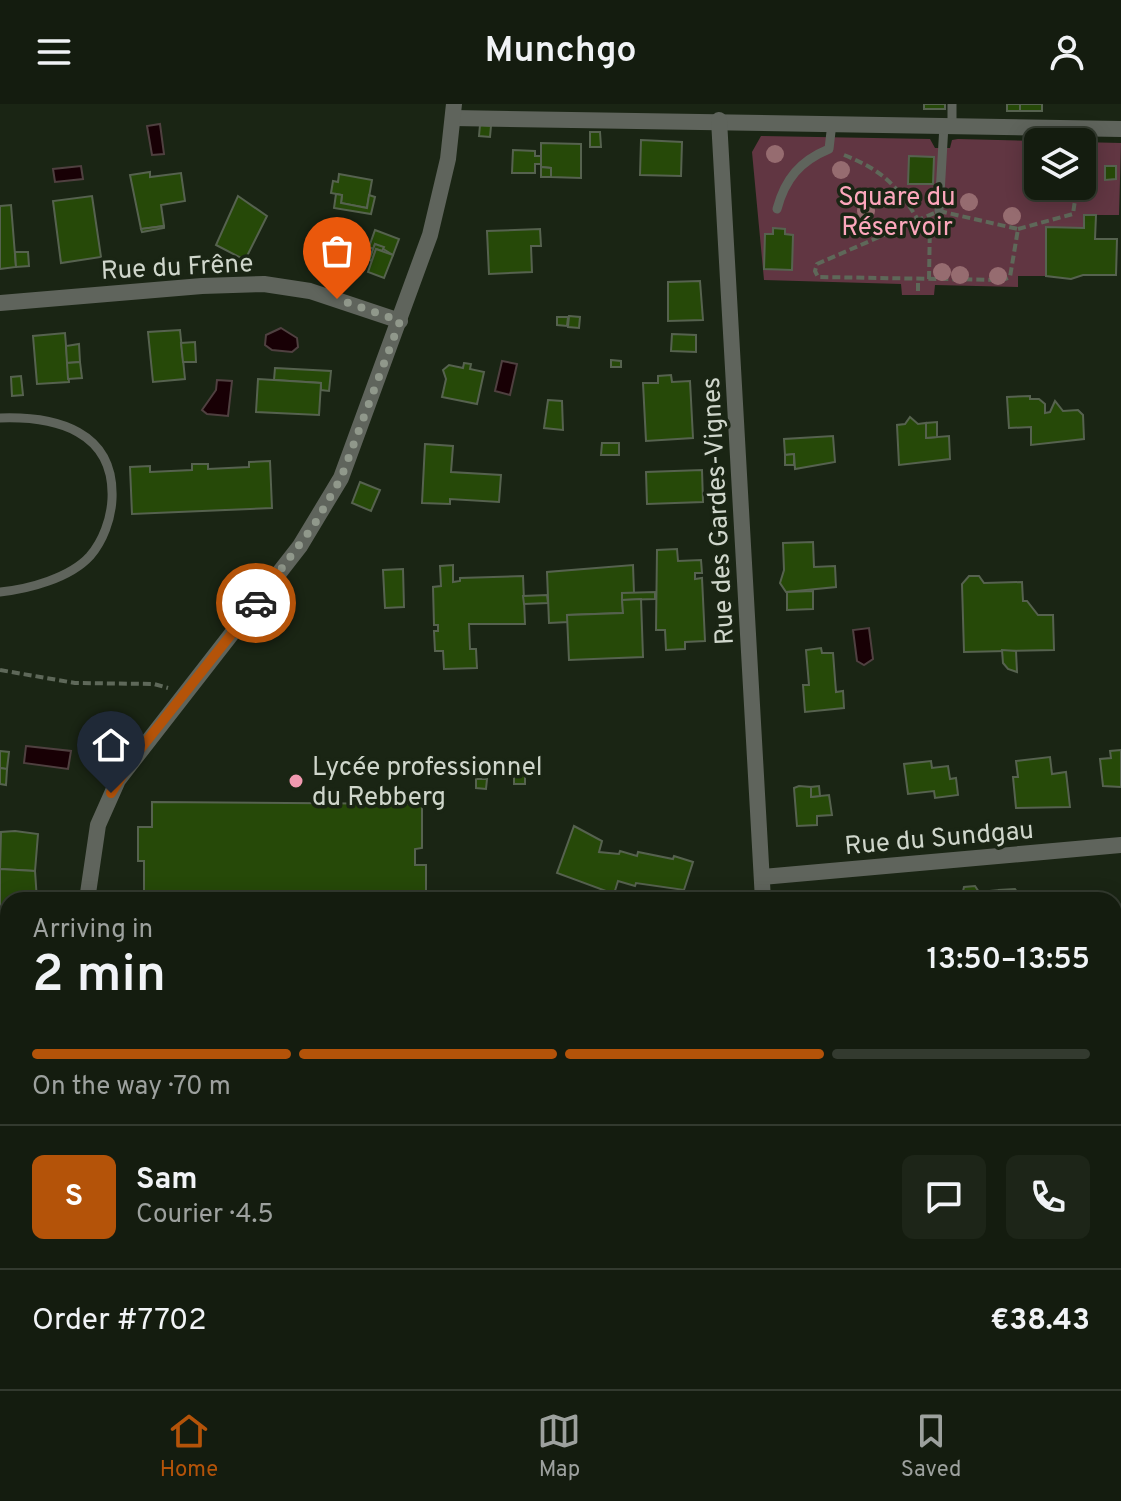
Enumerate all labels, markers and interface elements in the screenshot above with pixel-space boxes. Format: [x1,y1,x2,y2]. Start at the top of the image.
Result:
text: Munchgo [484,29,637,75]
icon: menu [32,30,76,74]
icon: person [1045,30,1089,74]
map controls [1024,128,1096,200]
button: layers [1024,128,1096,200]
park label: Square du Réservoir [838,182,956,245]
pin [303,217,371,299]
icon: bag [315,229,359,273]
street label: Rue du Frêne [100,248,254,289]
street label: Rue des Gardes-Vignes [696,376,743,646]
courier [216,563,296,643]
icon: car [234,581,278,625]
pin [77,711,145,793]
icon: home [89,723,133,767]
place label: Lycée professionnel du Rebberg [312,752,543,815]
marker: Lycée professionnel du Rebberg [287,772,305,790]
street label: Rue du Sundgau [843,815,1035,864]
text: Arriving in [32,914,153,947]
text: 13:50–13:55 [926,942,1090,979]
text: 2 min [32,944,166,1010]
text: On the way · 70 m [32,1071,231,1104]
button: chat [902,1155,986,1239]
button: phone [1006,1155,1090,1239]
text: Sam [136,1162,198,1199]
text: S [65,1179,83,1216]
text: Courier · 4.5 [136,1199,274,1232]
text: Order #7702 [32,1303,207,1340]
text: €38.43 [990,1303,1090,1340]
tab: Home [160,1409,218,1484]
tab: Map [537,1409,581,1484]
tab: Saved [901,1409,961,1484]

